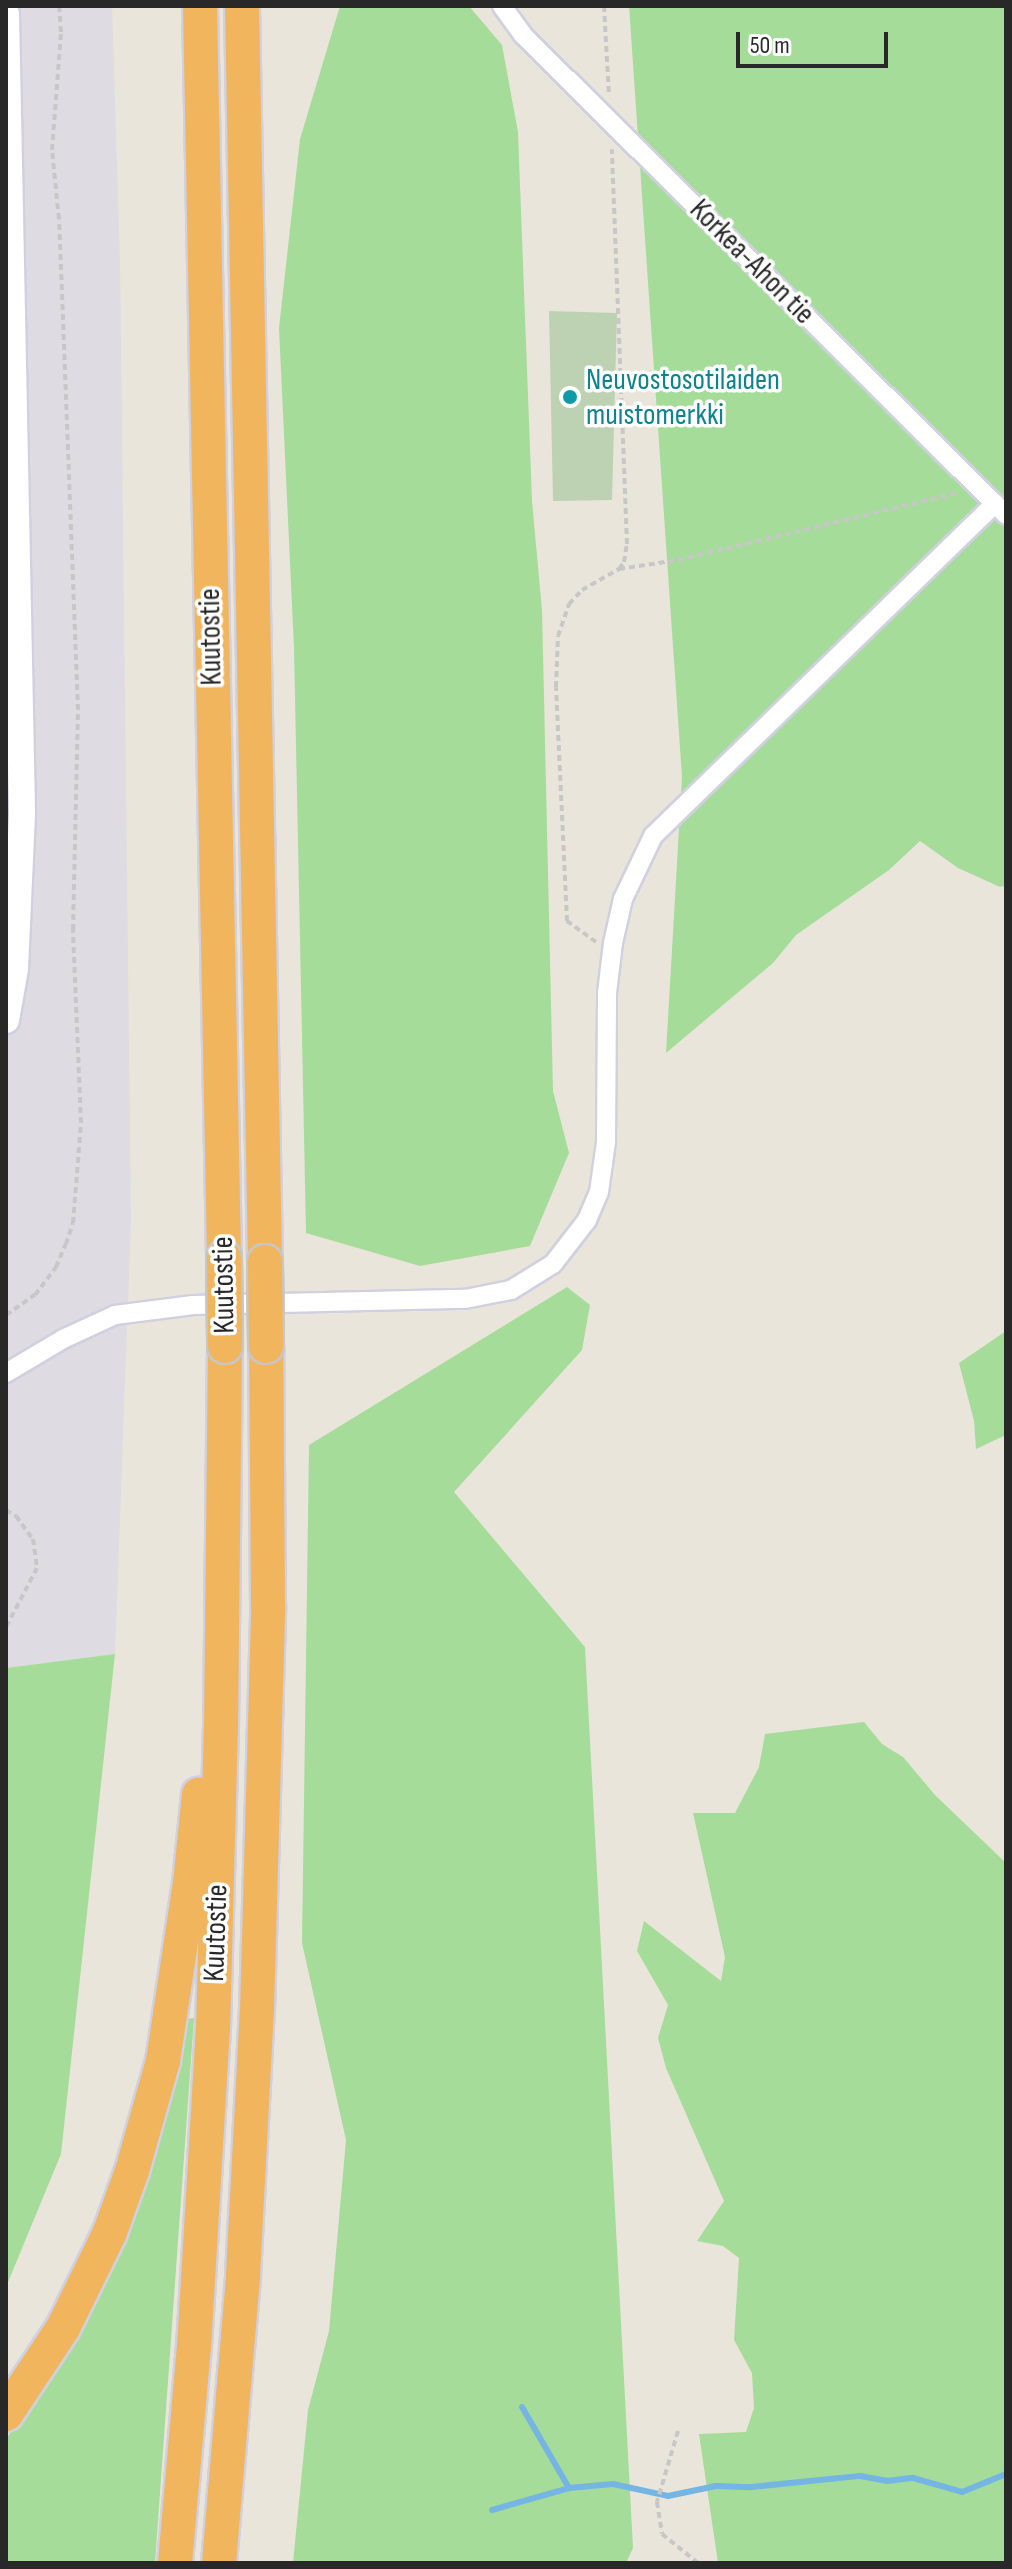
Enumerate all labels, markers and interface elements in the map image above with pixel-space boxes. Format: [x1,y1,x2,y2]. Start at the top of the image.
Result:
scale bar [740,16,892,66]
text: 50 m [750,31,790,60]
street label: Korkea-Ahon tie [682,192,822,332]
place label: Neuvostosotilaiden muistomerkki [586,362,780,432]
marker: Neuvostosotilaiden muistomerkki [561,388,579,406]
street label: Kuutostie [192,588,230,686]
street label: Kuutostie [205,1236,243,1334]
street label: Kuutostie [196,1884,236,1982]

